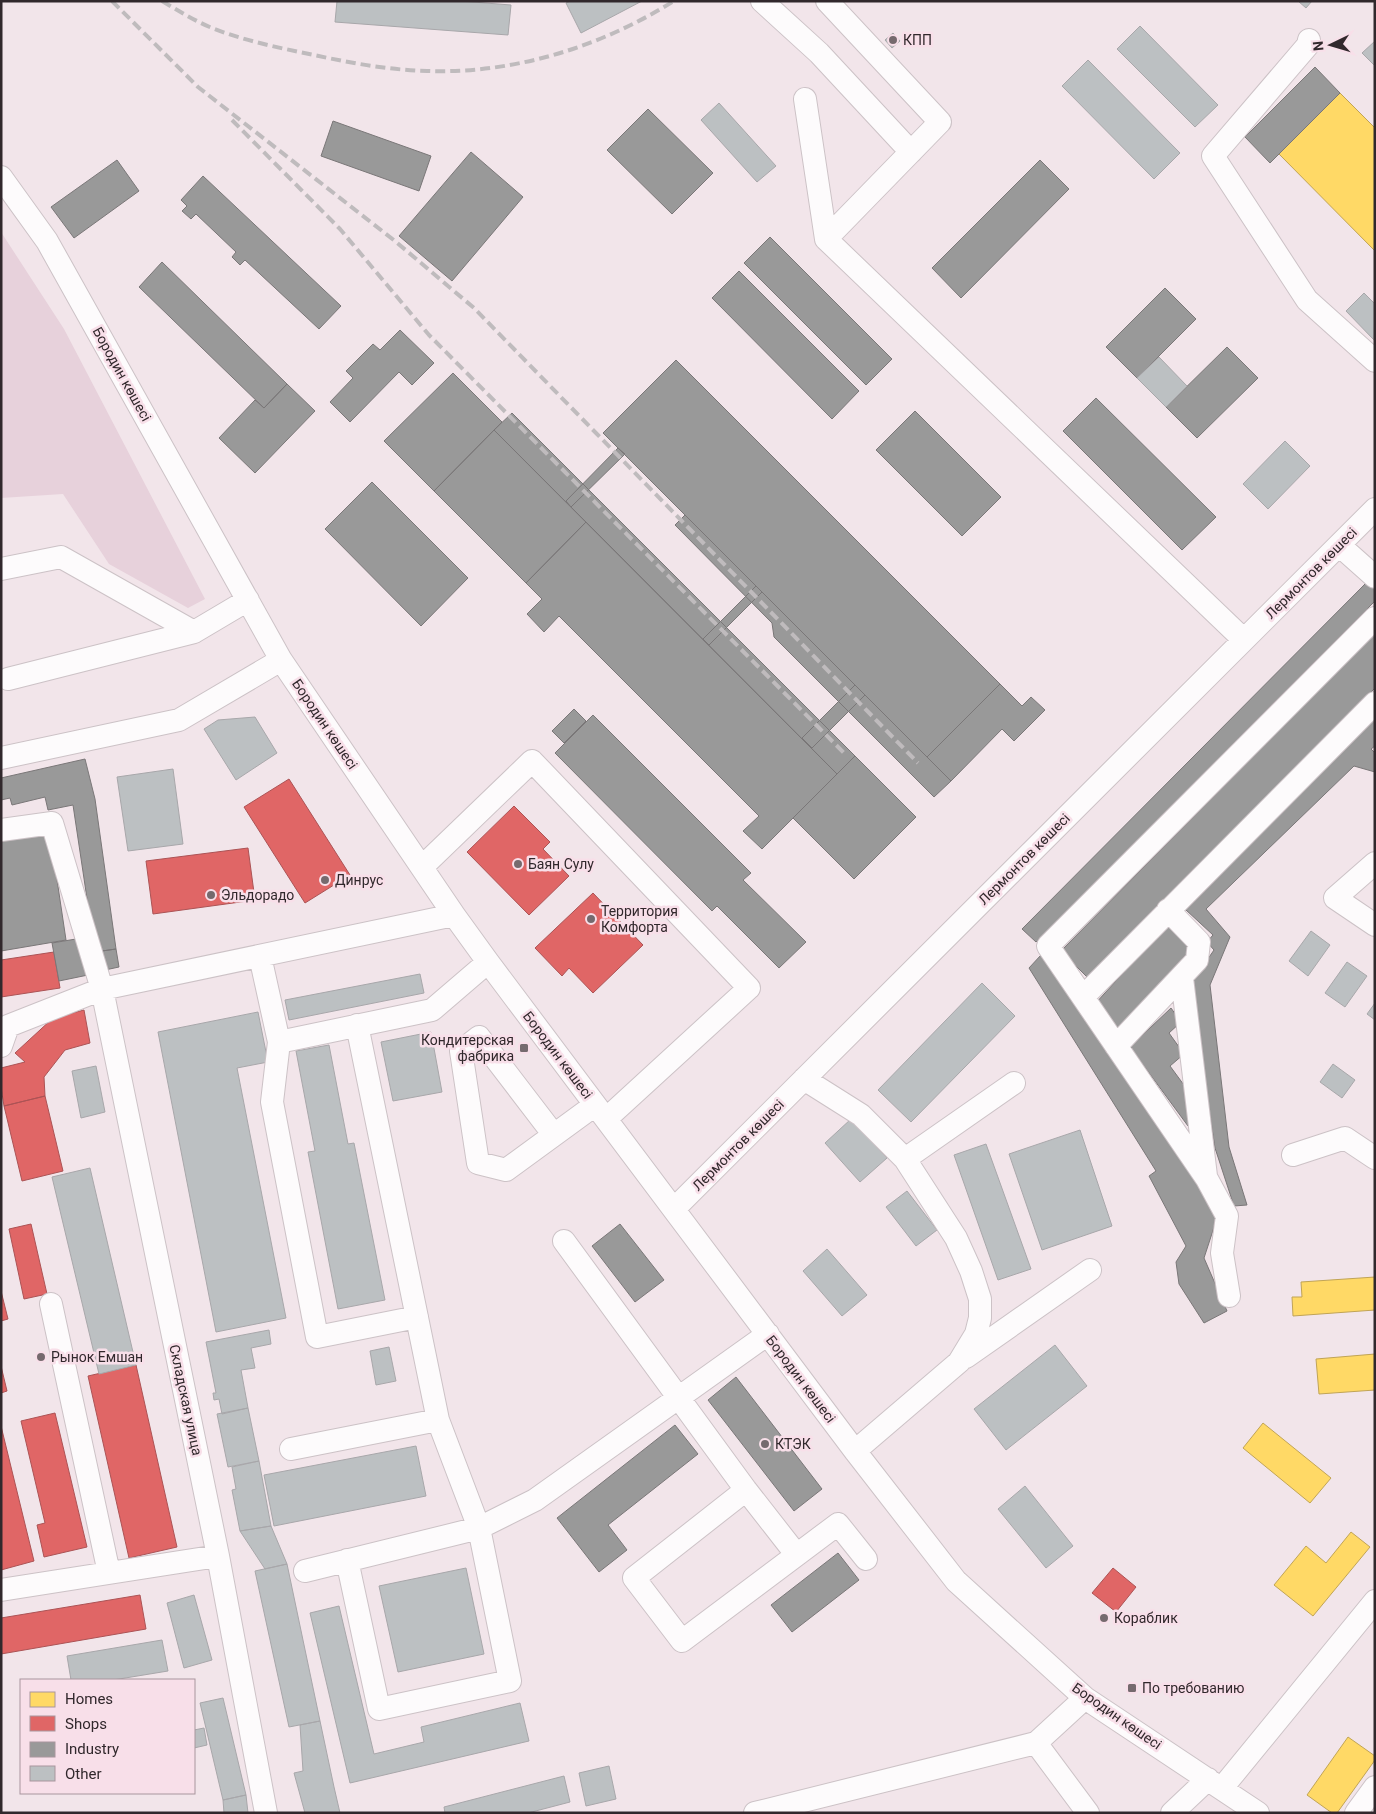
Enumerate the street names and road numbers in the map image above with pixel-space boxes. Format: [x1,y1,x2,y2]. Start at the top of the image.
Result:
street label: Бородин көшесі [90,324,154,424]
street label: Лермонтов көшесі [1262,524,1360,622]
street label: Бородин көшесі [289,676,361,772]
street label: Лермонтов көшесі [975,810,1073,908]
street label: Бородин көшесі [520,1008,596,1102]
street label: Лермонтов көшесі [689,1096,787,1194]
street label: Бородин көшесі [763,1332,839,1426]
street label: Складская улица [166,1343,206,1457]
street label: Бородин көшесі [1069,1679,1165,1753]

